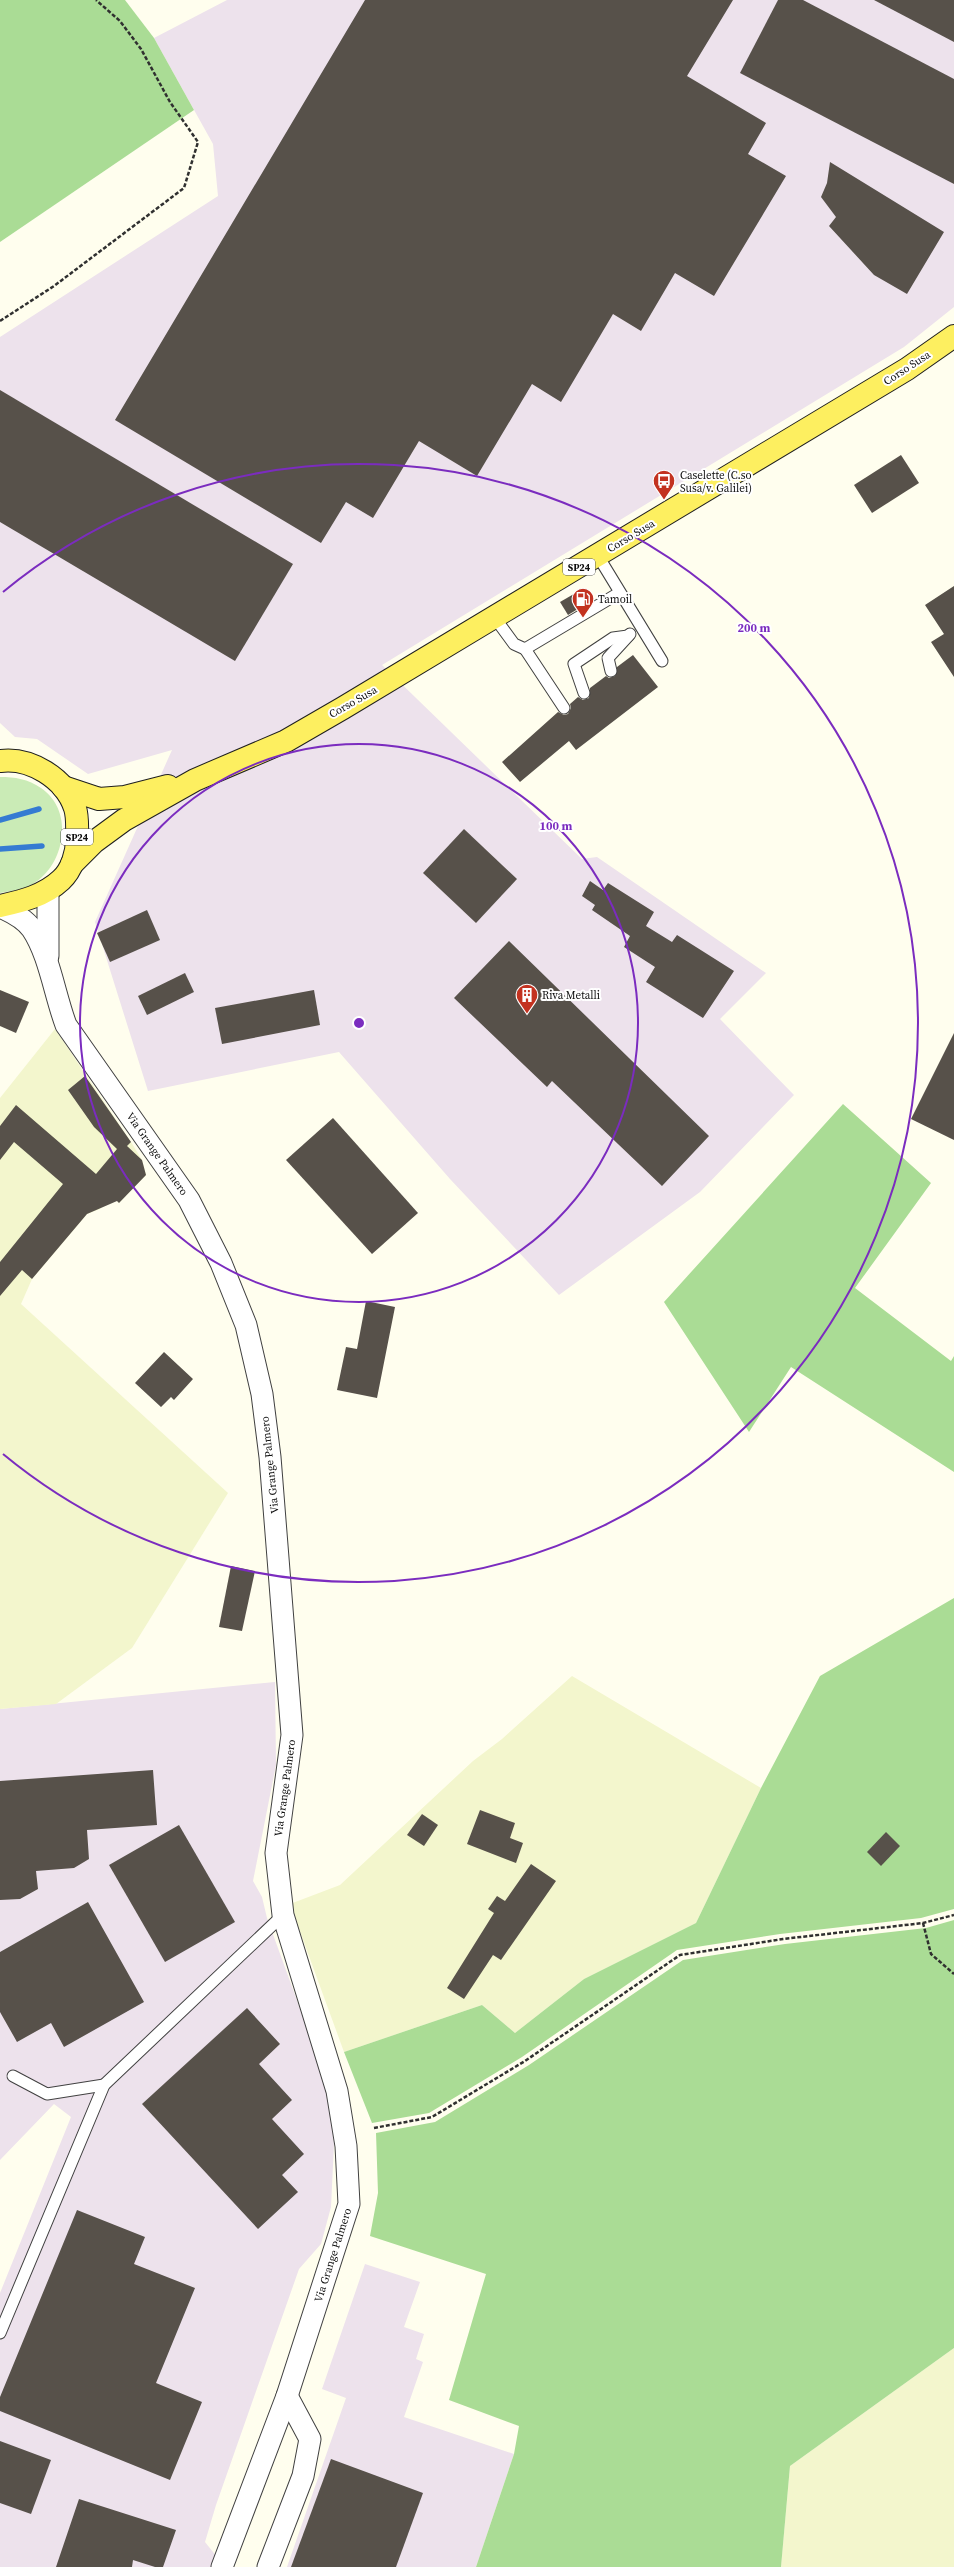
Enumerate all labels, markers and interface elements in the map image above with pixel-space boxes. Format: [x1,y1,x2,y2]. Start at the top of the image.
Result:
street label: Corso Susa [881,347,934,389]
bus stop icon: Caselette (C.so Susa/v. Galilei) [651,468,677,501]
place label: Caselette (C.so Susa/v. Galilei) [680,468,752,496]
street label: Corso Susa [604,516,658,556]
road number: SP24 [563,559,595,575]
fuel station icon: Tamoil [570,586,596,619]
place label: Tamoil [598,592,632,607]
text: 200 m [738,620,771,636]
street label: Corso Susa [326,682,380,722]
text: 100 m [540,818,573,834]
road number: SP24 [61,829,93,845]
building icon: Riva Metalli [514,982,540,1015]
place label: Riva Metalli [542,988,600,1003]
centre of rings [352,1016,366,1030]
street label: Via Grange Palmero [123,1110,191,1198]
street label: Via Grange Palmero [257,1415,283,1515]
street label: Via Grange Palmero [271,1738,299,1838]
street label: Via Grange Palmero [311,2206,355,2304]

